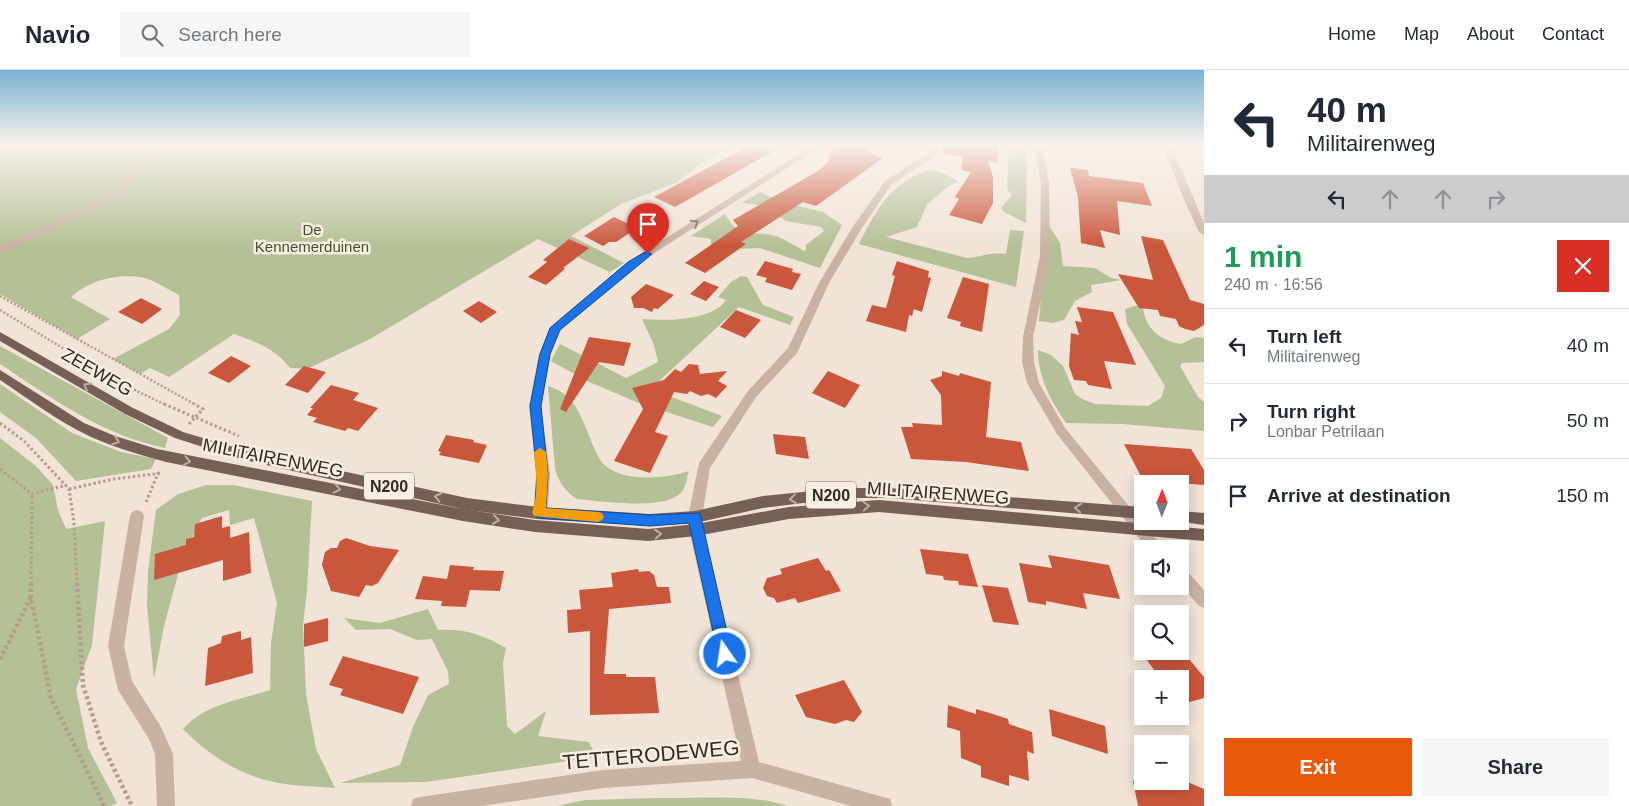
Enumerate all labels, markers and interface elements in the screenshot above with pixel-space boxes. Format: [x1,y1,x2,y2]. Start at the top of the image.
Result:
search box [120,12,470,57]
text: Navio [25,21,90,48]
icon: search [138,21,166,49]
text: Search here [178,24,282,45]
text: Home [1328,24,1376,44]
text: Map [1404,24,1439,44]
text: About [1467,24,1514,44]
text: Contact [1542,24,1604,44]
icon: left [1224,90,1289,155]
text: 40 m [1307,90,1387,129]
text: Militairenweg [1307,131,1435,156]
icon: left [1323,185,1351,213]
icon: ahead [1376,185,1404,213]
icon: ahead [1429,185,1457,213]
icon: right [1482,185,1510,213]
pin [627,203,669,254]
icon: arrive [634,210,662,238]
one-way arrow [690,220,699,229]
park label: De Kennemerduinen [255,221,369,255]
text: 1 min [1224,240,1302,273]
button: close [1557,240,1609,292]
text: 240 m · 16:56 [1224,276,1323,293]
text: Turn left [1267,326,1342,347]
icon: left [1224,332,1252,360]
text: 40 m [1567,335,1609,356]
street label: ZEEWEG [58,344,136,400]
text: Militairenweg [1267,348,1360,365]
one-way arrow [83,383,92,393]
text: Turn right [1267,401,1355,422]
icon: right [1224,407,1252,435]
text: 50 m [1567,410,1609,431]
text: Lonbar Petrilaan [1267,423,1384,440]
one-way arrow [112,435,120,445]
street label: MILITAIRENWEG [201,435,345,481]
one-way arrow [182,455,191,466]
road number: N200 [364,472,414,500]
north arrow [1134,475,1189,530]
map controls [1134,475,1189,790]
street label: MILITAIRENWEG [866,478,1010,508]
road number: N200 [806,482,856,508]
icon: arrive [1224,482,1252,510]
one-way arrow [332,484,341,494]
text: Arrive at destination [1267,485,1451,506]
text: 150 m [1556,485,1609,506]
one-way arrow [434,492,443,503]
one-way arrow [789,493,797,504]
one-way arrow [862,501,870,512]
one-way arrow [1073,503,1081,514]
one-way arrow [492,515,501,525]
one-way arrow [654,529,662,540]
button: sound [1134,540,1189,595]
button: search [1134,605,1189,660]
position arrow [698,627,750,679]
button: + [1134,670,1189,725]
street label: TETTERODEWEG [562,735,740,774]
button: − [1134,735,1189,790]
button: Exit [1224,738,1412,796]
button: Share [1422,738,1609,796]

